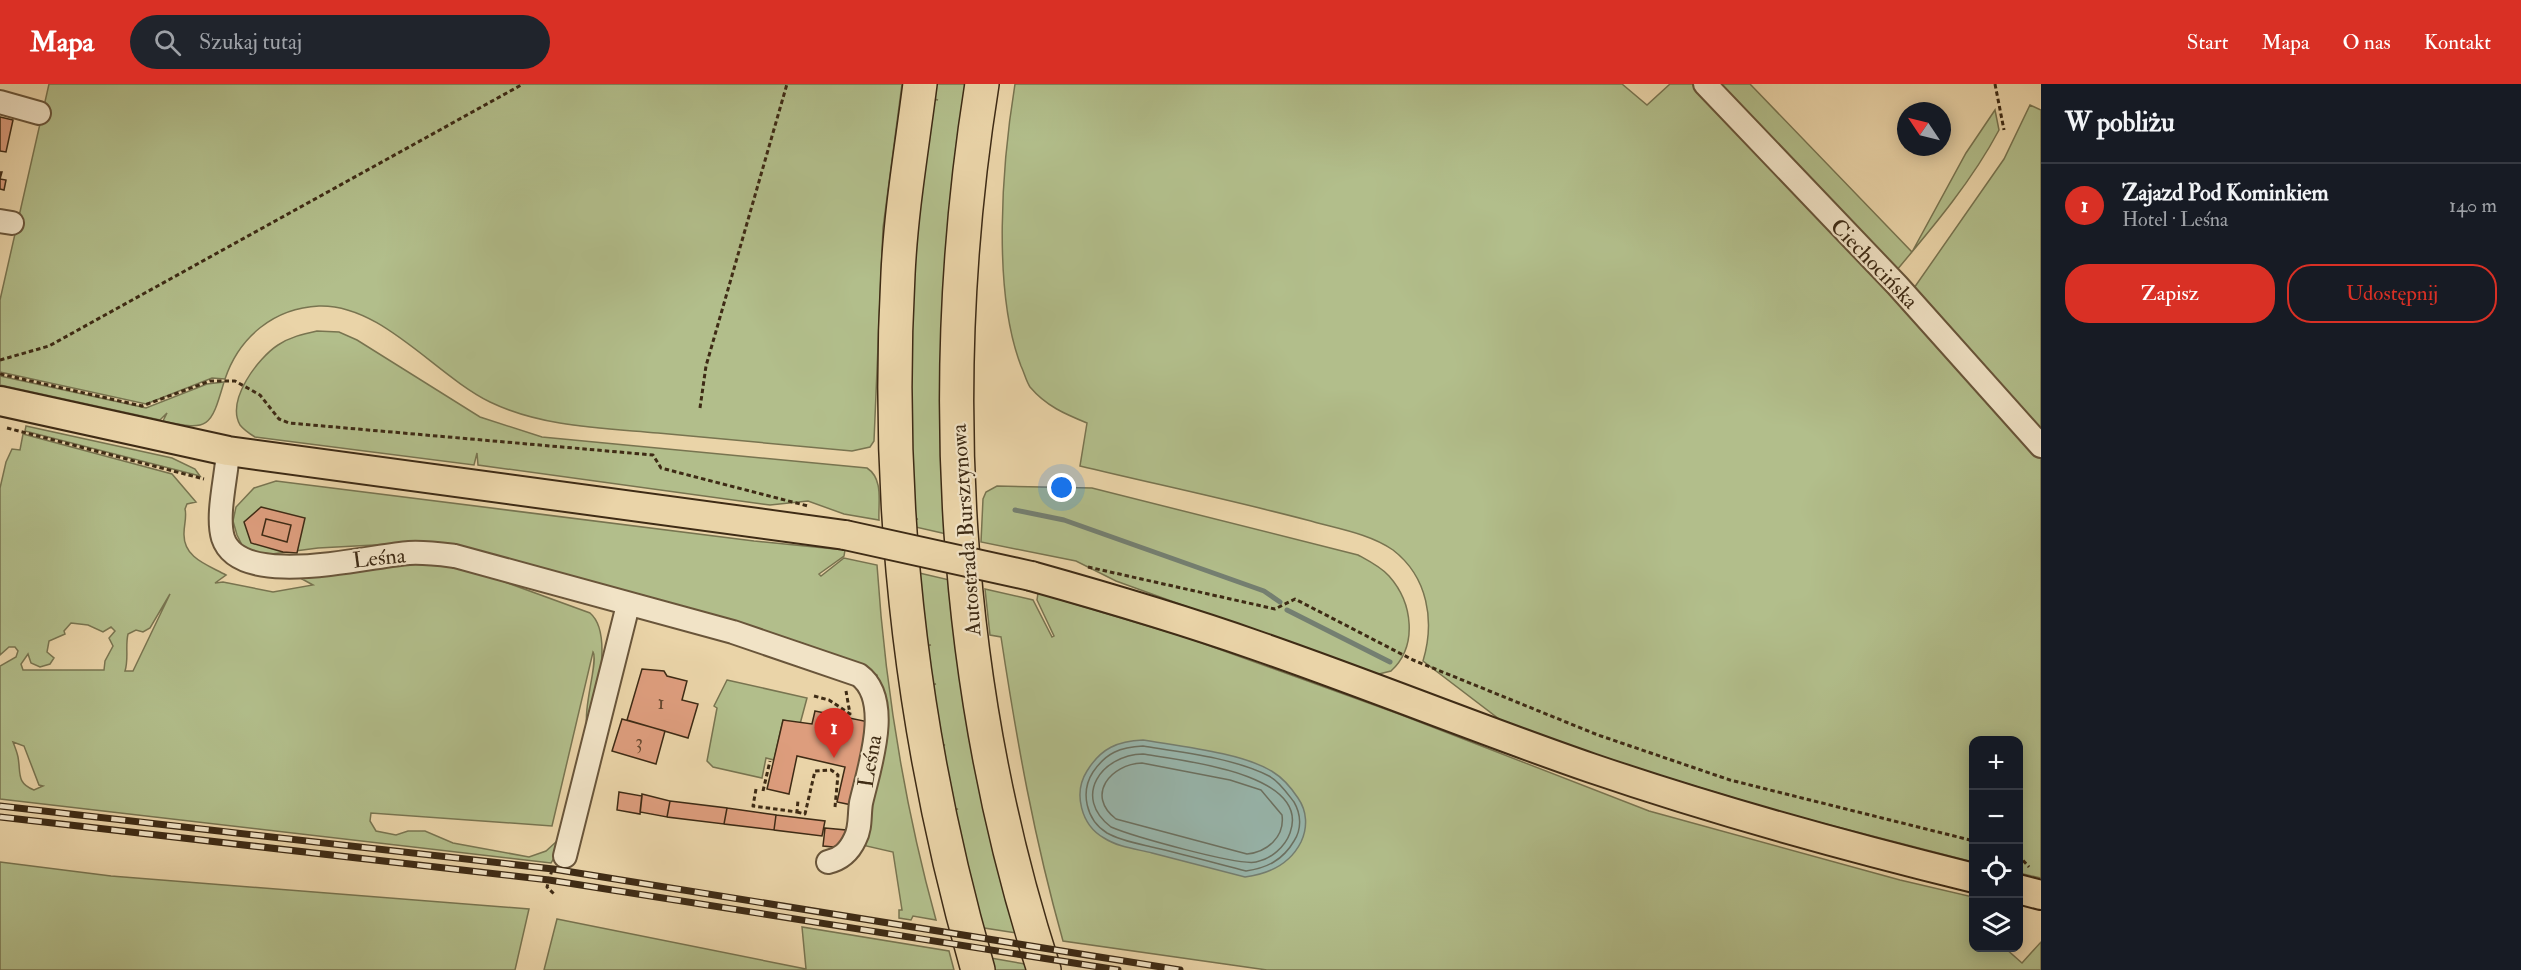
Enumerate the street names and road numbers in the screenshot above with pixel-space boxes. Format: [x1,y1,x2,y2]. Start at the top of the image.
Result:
street label: Ciechocińska [1824,213,1925,315]
street label: Autostrada Bursztynowa [945,422,987,638]
street label: Leśna [351,541,408,575]
street label: Leśna [852,732,889,790]

